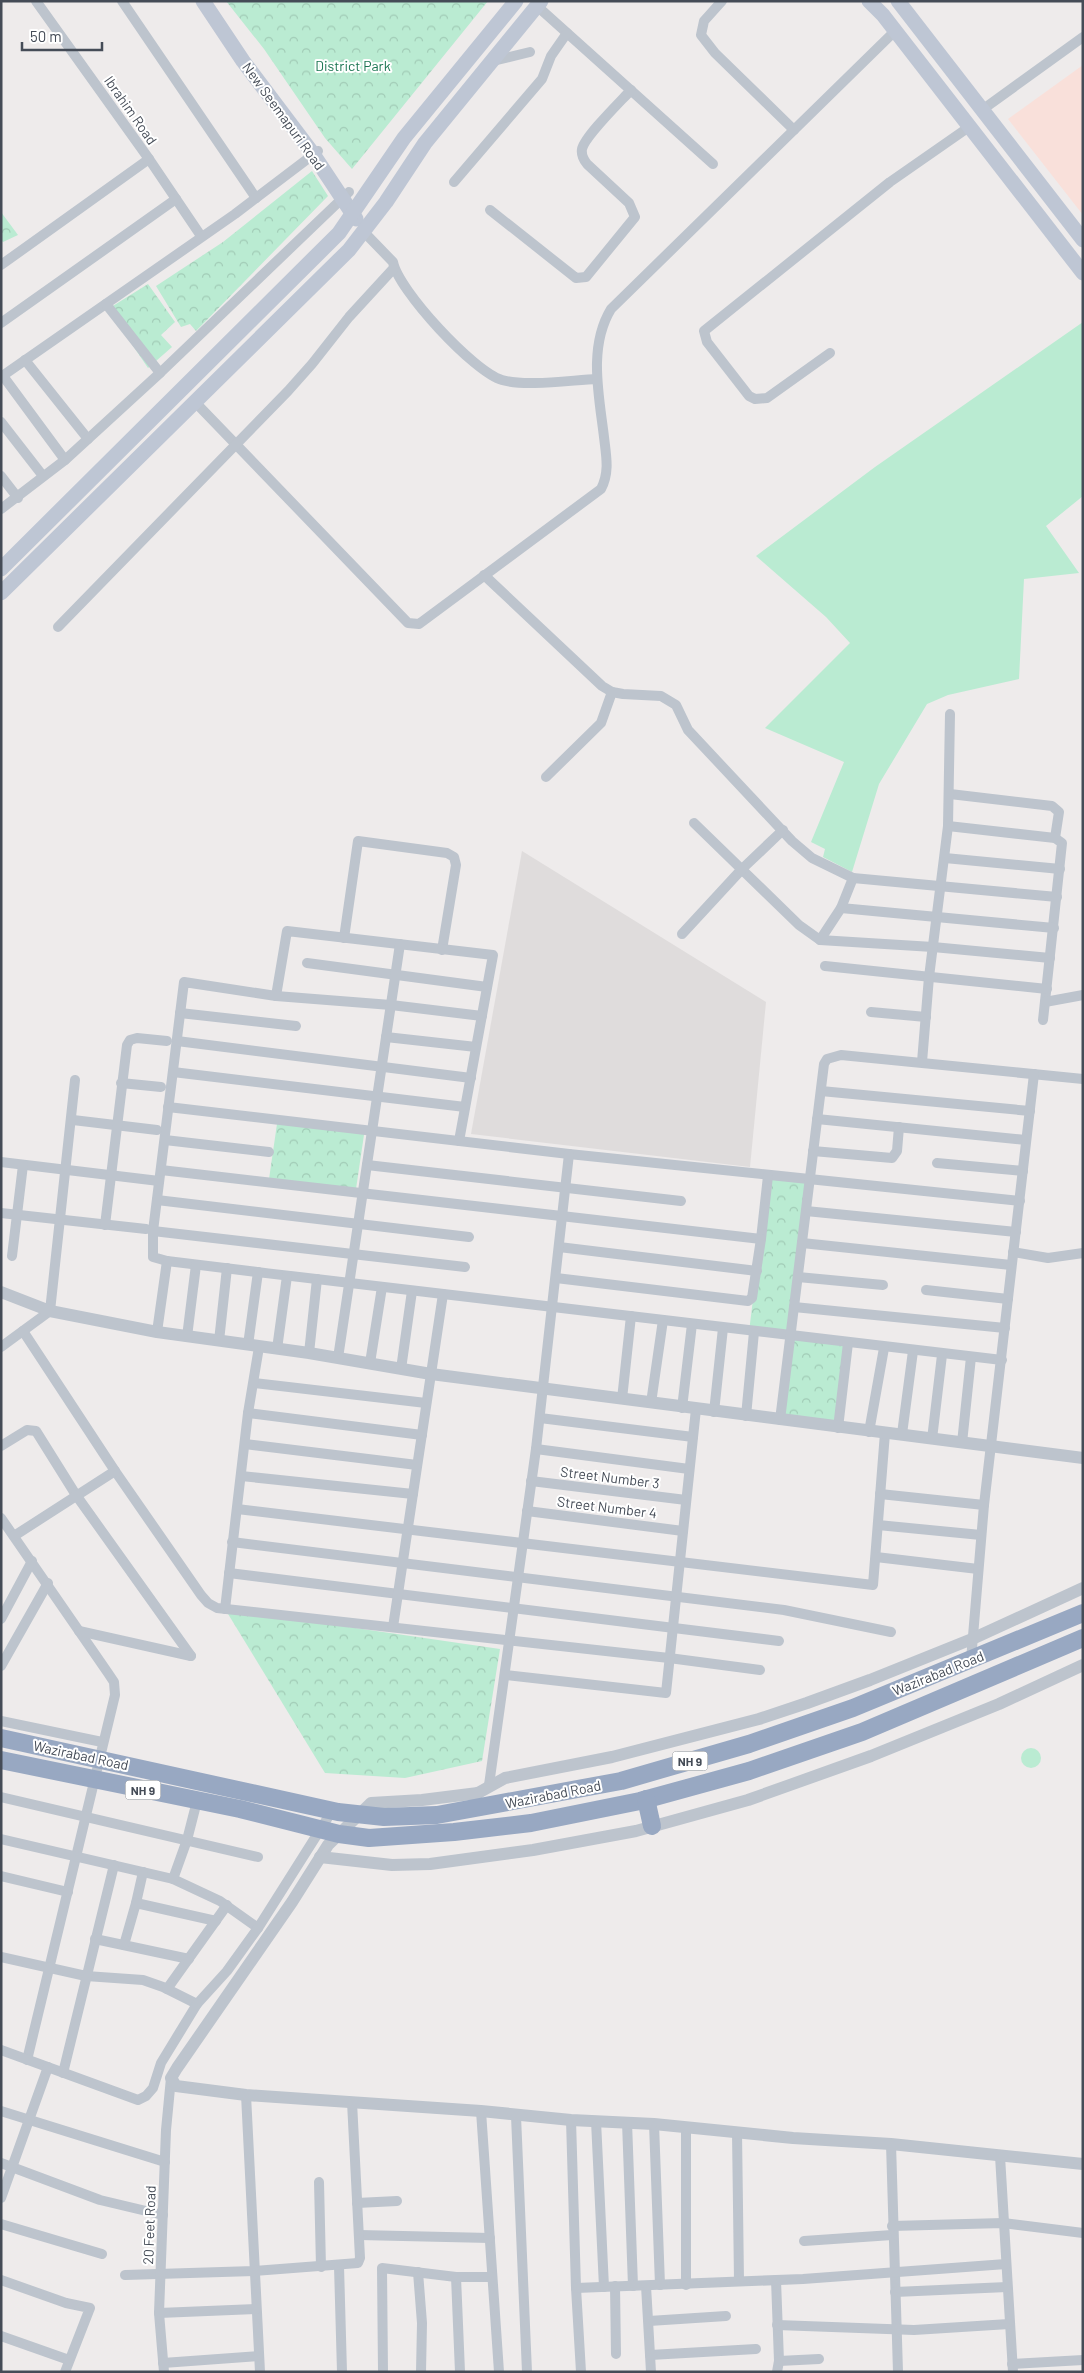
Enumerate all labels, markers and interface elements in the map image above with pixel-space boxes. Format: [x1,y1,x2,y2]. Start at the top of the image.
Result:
scale bar [22,20,102,52]
text: 50 m [30,27,62,45]
park label: District Park [315,57,391,74]
street label: New Seemapuri Road [239,59,329,173]
street label: Ibrahim Road [101,72,161,148]
street label: Street Number 3 [559,1462,661,1492]
street label: Street Number 4 [556,1492,658,1522]
street label: Wazirabad Road [890,1647,986,1699]
street label: Wazirabad Road [32,1737,130,1773]
road number: NH 9 [672,1752,708,1770]
street label: Wazirabad Road [504,1776,602,1812]
road number: NH 9 [126,1780,160,1800]
street label: 20 Feet Road [139,2185,159,2265]

